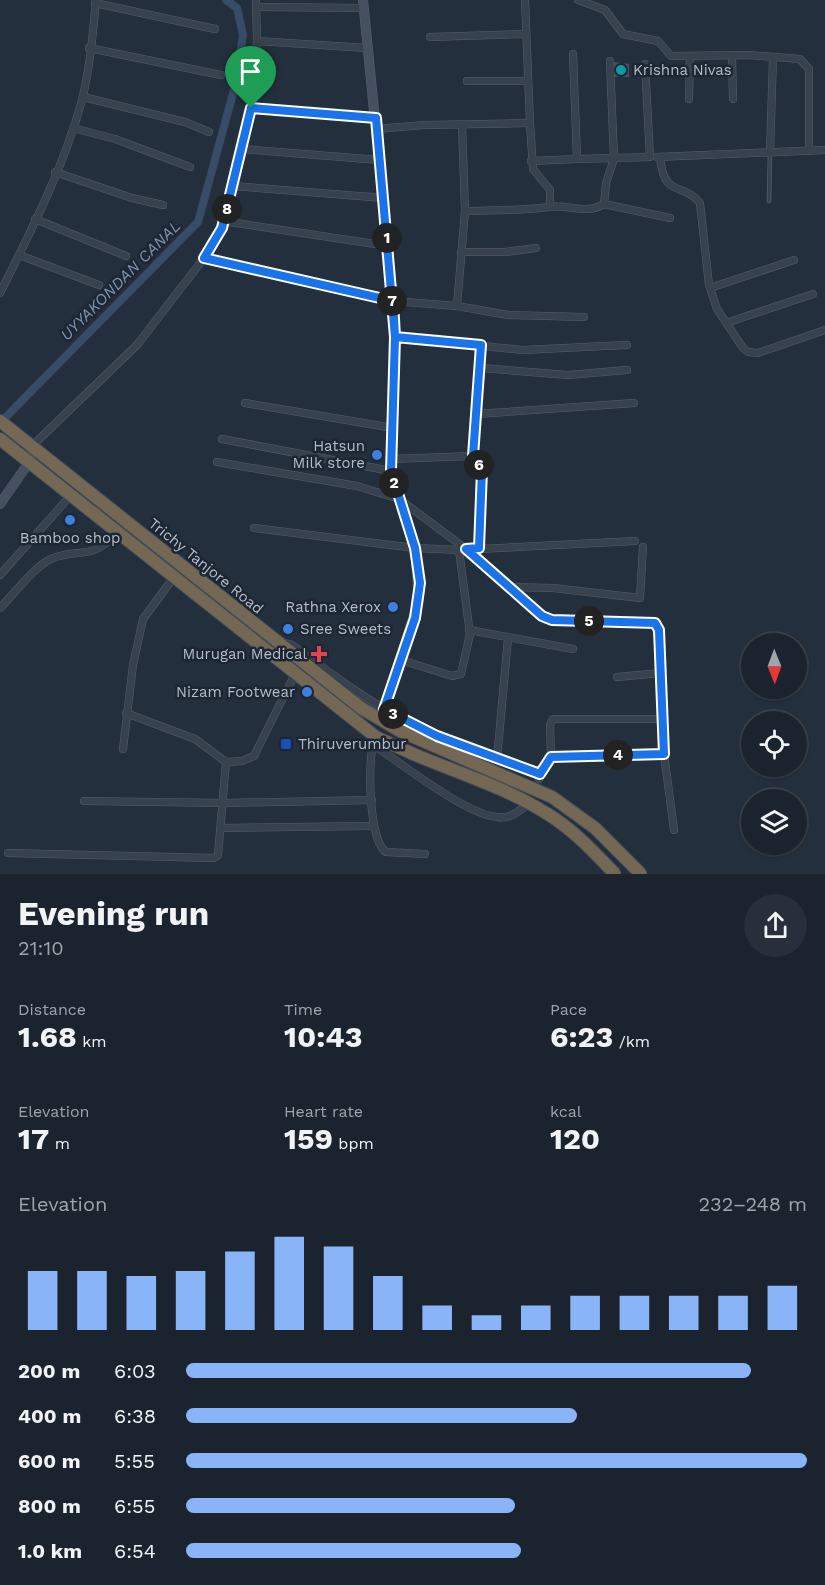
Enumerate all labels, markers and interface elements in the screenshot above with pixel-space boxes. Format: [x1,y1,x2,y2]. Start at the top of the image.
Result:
pin [225,46,276,108]
icon: arrive [234,55,267,88]
place label: Krishna Nivas [633,61,732,79]
marker: Krishna Nivas [614,63,628,77]
pin: 8 [212,194,242,224]
text: 8 [222,199,232,218]
water label: UYYAKONDAN CANAL [56,216,184,344]
pin: 1 [372,223,402,253]
text: 1 [384,228,390,247]
pin: 7 [377,286,407,316]
text: 7 [387,291,397,310]
place label: Hatsun Milk store [293,437,365,472]
marker: Hatsun Milk store [370,448,384,462]
pin: 6 [464,450,494,480]
text: 6 [474,455,484,474]
pin: 2 [379,468,409,498]
text: 2 [389,473,399,492]
marker: Bamboo shop [63,513,77,527]
street label: Trichy Tanjore Road [145,514,267,618]
place label: Bamboo shop [20,529,120,547]
place label: Rathna Xerox [285,598,381,616]
marker: Rathna Xerox [386,600,400,614]
pin: 5 [574,606,604,636]
text: 5 [584,611,594,630]
place label: Sree Sweets [300,620,391,638]
marker: Sree Sweets [281,622,295,636]
north arrow [741,633,807,699]
map controls [741,633,807,855]
place label: Murugan Medical [183,645,307,663]
marker: Murugan Medical [312,647,326,661]
place label: Nizam Footwear [176,683,295,701]
marker: Nizam Footwear [300,685,314,699]
pin: 3 [378,699,408,729]
text: 3 [388,704,398,723]
button: locate [741,711,807,777]
place label: Thiruverumbur [298,735,406,753]
marker: Thiruverumbur [279,737,293,751]
pin: 4 [603,740,633,770]
text: 4 [613,745,623,764]
button: layers [741,789,807,855]
text: Evening run [18,894,209,933]
button: share [744,894,807,957]
text: 21:10 [18,936,64,960]
text: Distance [18,1000,86,1019]
text: Time [284,1000,322,1019]
text: Pace [550,1000,587,1019]
text: 1.68 [18,1019,77,1054]
text: 10:43 [284,1019,362,1054]
text: 6:23 [550,1019,613,1054]
text: km [77,1032,107,1051]
text: /km [613,1032,650,1051]
text: Elevation [18,1102,89,1121]
text: Heart rate [284,1102,363,1121]
text: kcal [550,1102,582,1121]
text: 17 [18,1121,49,1156]
text: 159 [284,1121,333,1156]
text: 120 [550,1121,600,1156]
text: m [49,1134,70,1153]
text: bpm [333,1134,374,1153]
text: Elevation [18,1192,107,1216]
text: 232–248 m [698,1192,807,1216]
text: 200 m [18,1359,80,1383]
text: 6:03 [114,1359,156,1383]
text: 400 m [18,1404,81,1428]
text: 6:38 [114,1404,156,1428]
text: 600 m [18,1449,81,1473]
text: 5:55 [114,1449,155,1473]
text: 800 m [18,1494,81,1518]
text: 6:55 [114,1494,155,1518]
text: 1.0 km [18,1539,82,1563]
text: 6:54 [114,1539,156,1563]

